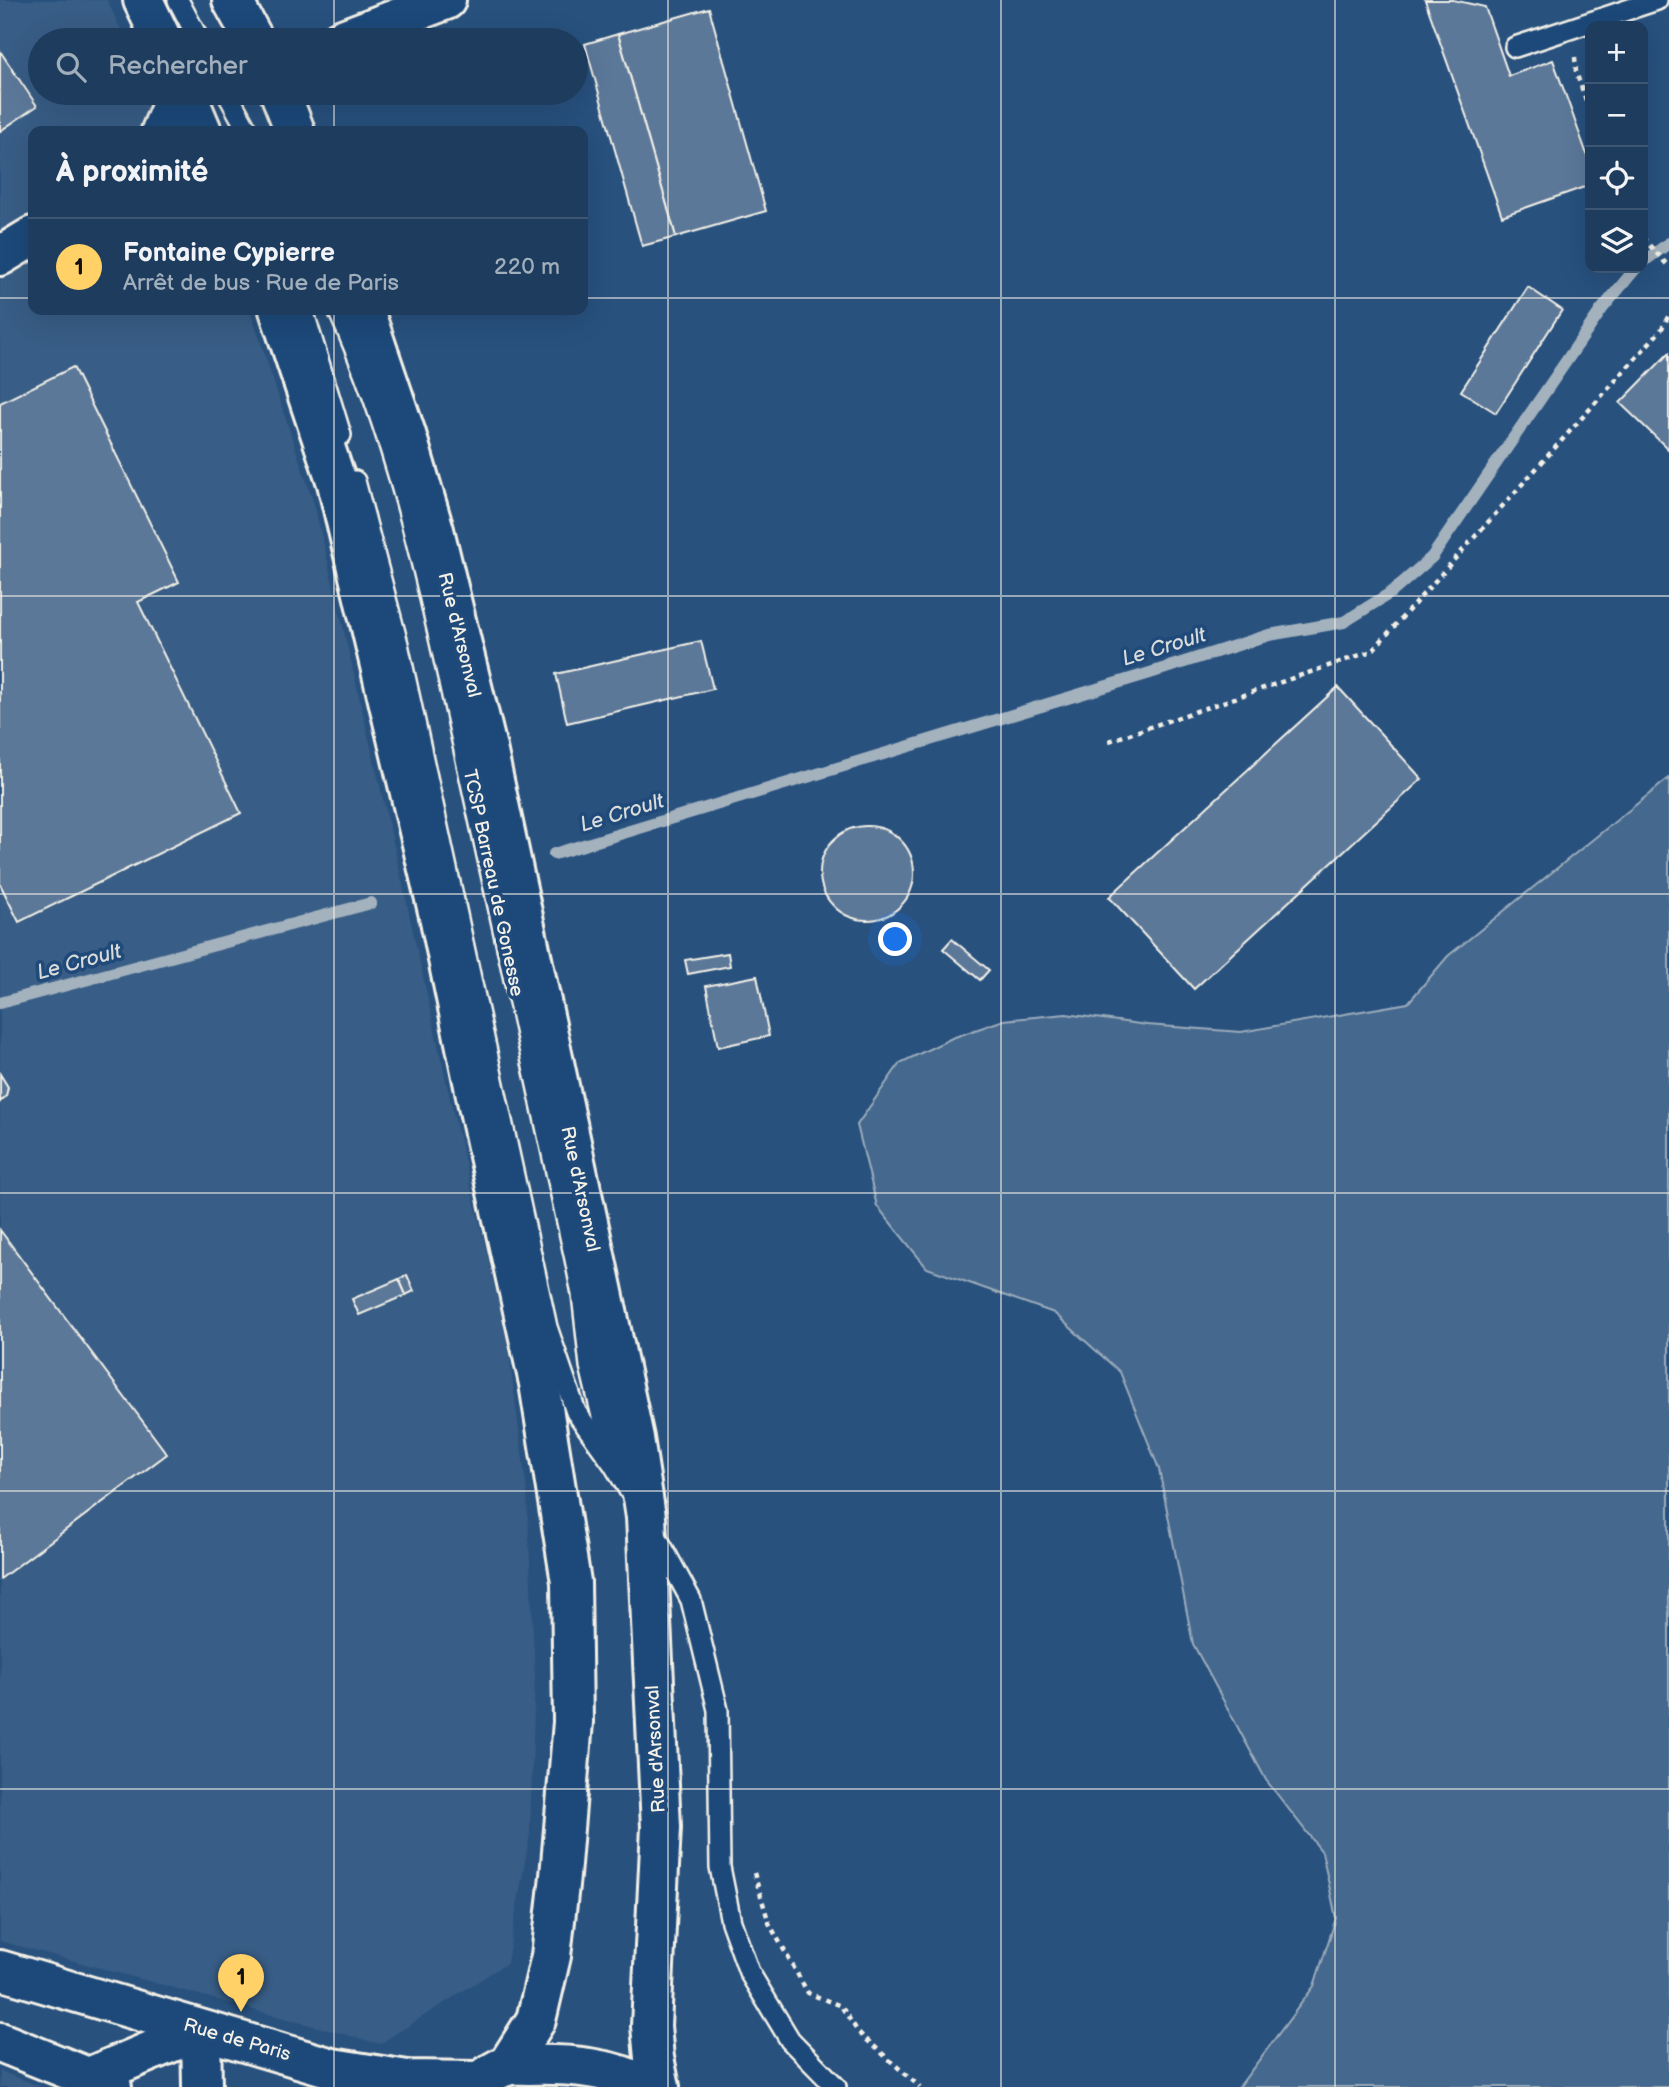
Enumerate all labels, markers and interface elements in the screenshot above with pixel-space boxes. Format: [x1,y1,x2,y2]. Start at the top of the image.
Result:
map controls [1585,21,1648,273]
button: + [1585,21,1648,84]
search box [28,28,588,105]
icon: search [52,48,90,86]
text: Rechercher [108,51,247,82]
button: − [1585,84,1648,147]
button: locate [1585,147,1648,210]
text: À proximité [56,154,208,190]
button: layers [1585,210,1648,273]
text: Fontaine Cypierre [123,238,335,269]
text: 1 [74,253,84,281]
text: 220 m [494,253,560,281]
text: Arrêt de bus · Rue de Paris [123,269,399,297]
street label: Rue d'Arsonval [432,570,486,700]
water label: Le Croult [1119,622,1210,672]
street label: TCSP Barreau de Gonesse [458,767,528,999]
water label: Le Croult [577,788,668,838]
your location [878,922,912,956]
water label: Le Croult [34,939,125,985]
street label: Rue d'Arsonval [555,1124,605,1254]
street label: Rue d'Arsonval [641,1685,671,1813]
pin: 1 [218,1954,264,2012]
street label: Rue de Paris [181,2014,293,2066]

